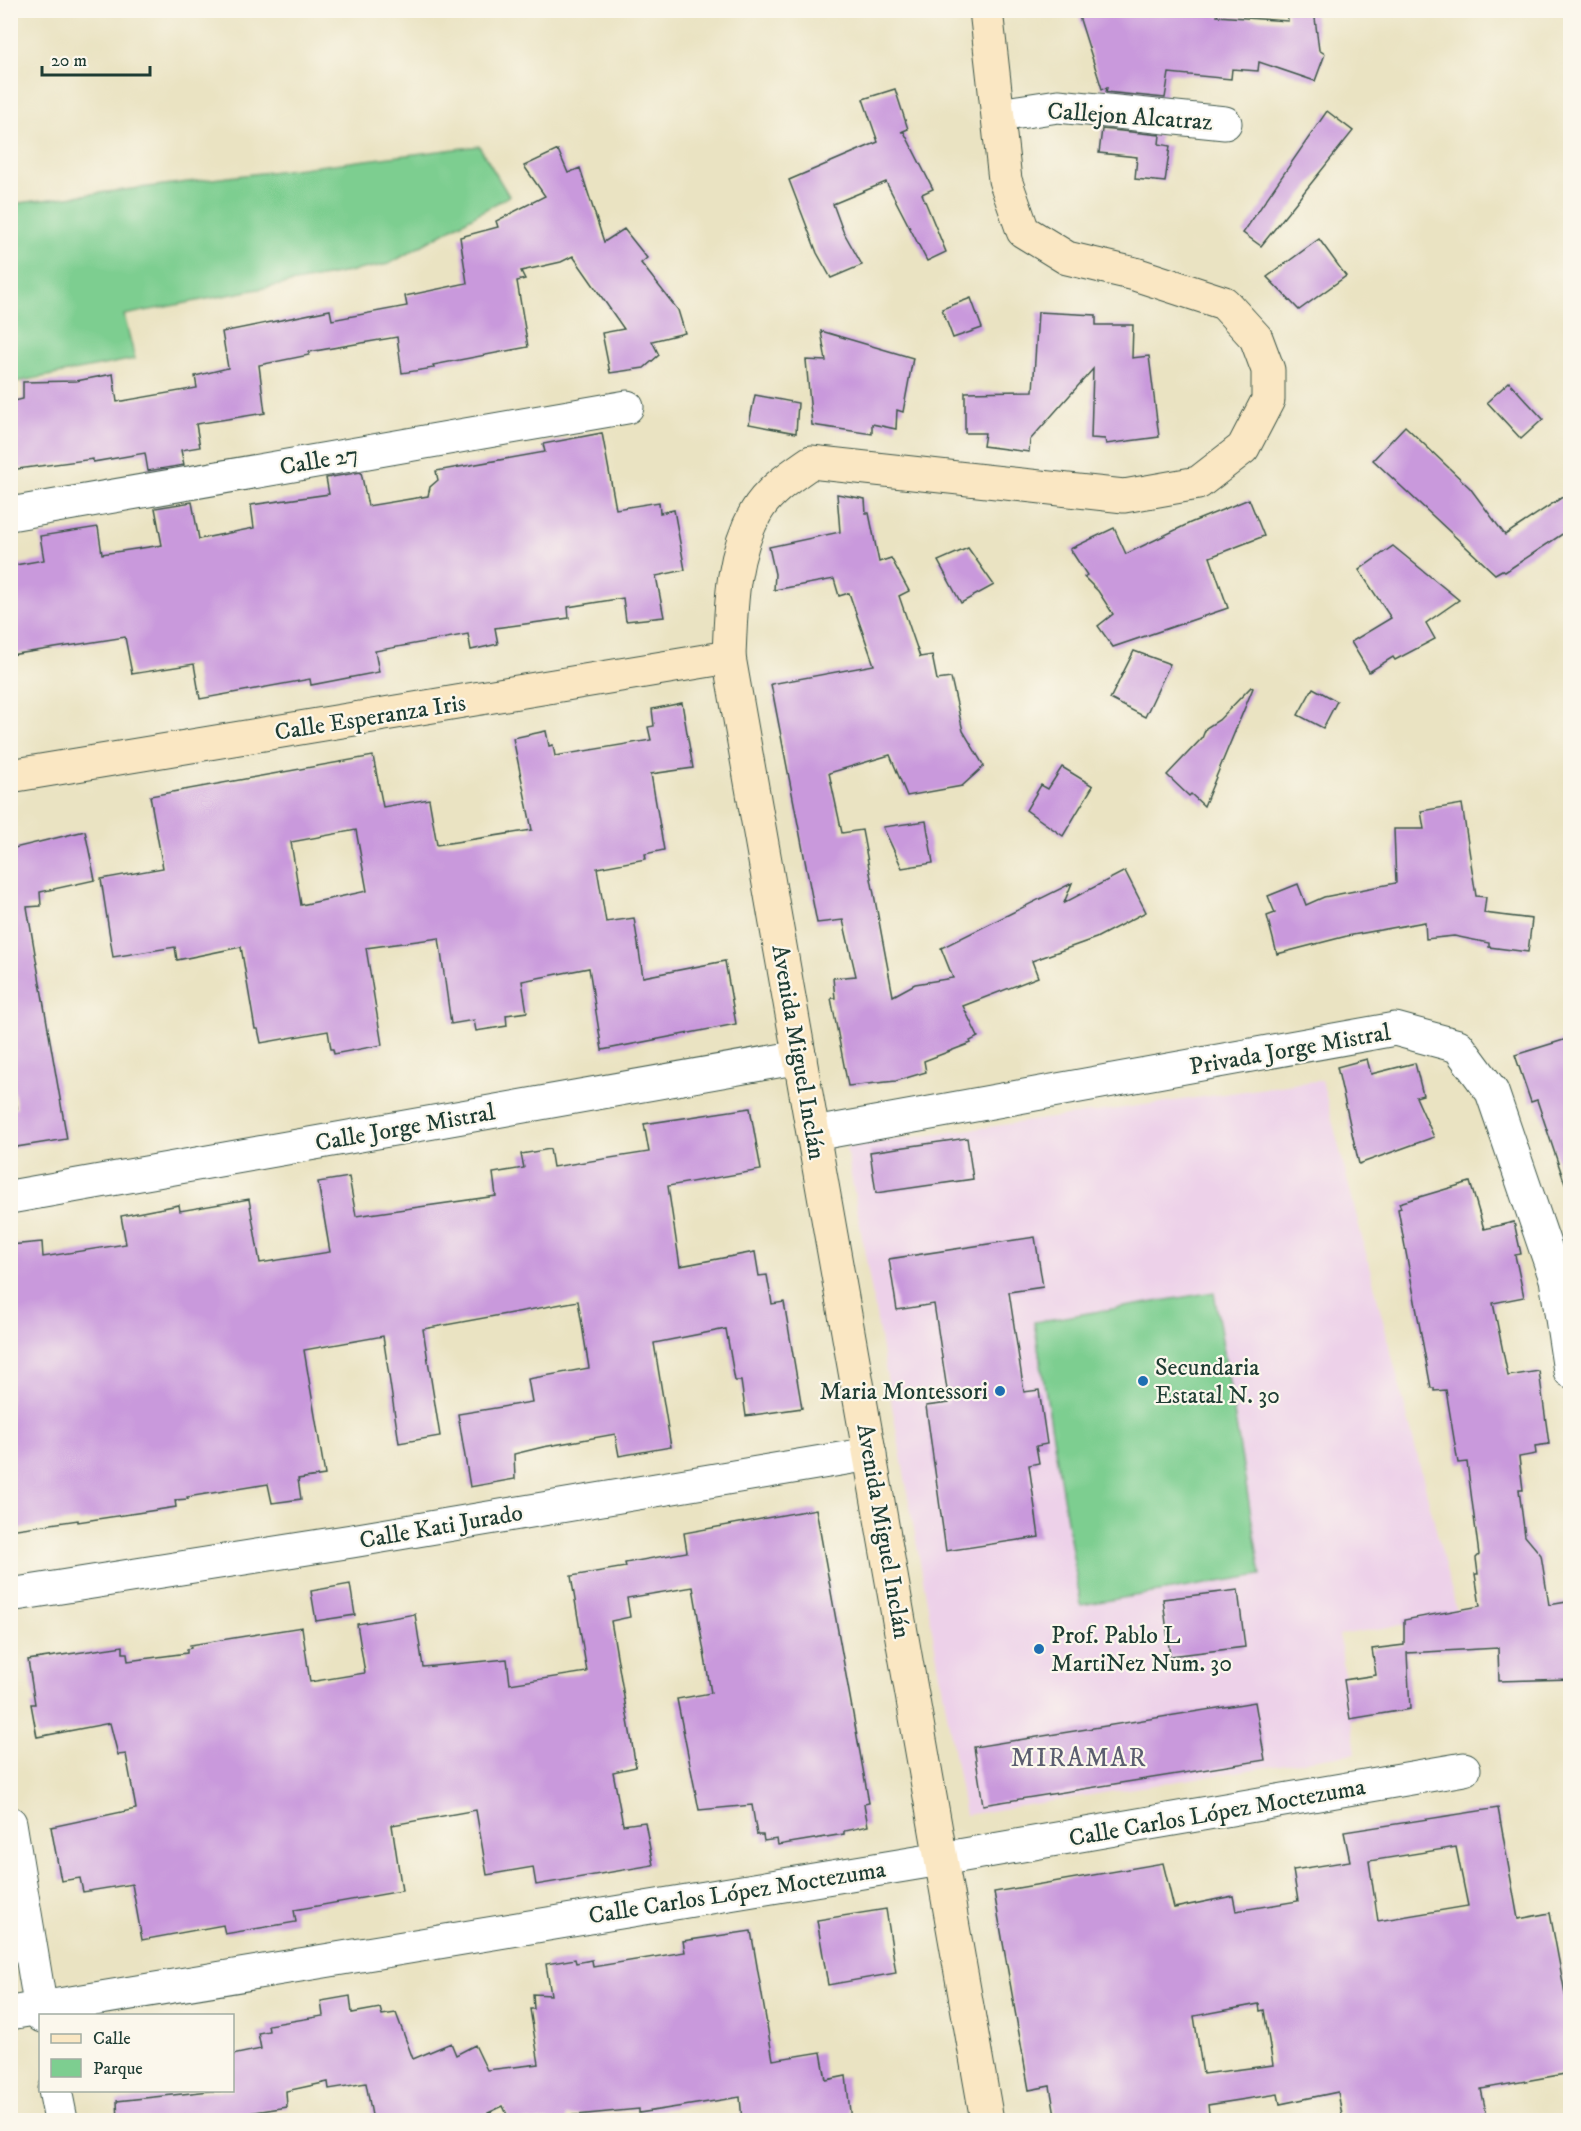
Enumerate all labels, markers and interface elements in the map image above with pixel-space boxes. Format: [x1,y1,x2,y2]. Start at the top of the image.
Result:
scale bar [42,39,150,77]
text: 20 m [51,50,87,72]
street label: Callejon Alcatraz [1046,96,1214,138]
street label: Calle 27 [277,439,361,483]
street label: Calle Esperanza Iris [272,688,468,748]
street label: Avenida Miguel Inclán [764,942,832,1162]
street label: Privada Jorge Mistral [1187,1017,1394,1082]
street label: Calle Jorge Mistral [313,1097,498,1159]
place label: Secundaria Estatal N. 30 [1155,1353,1280,1411]
marker: Secundaria Estatal N. 30 [1136,1374,1150,1388]
place label: Maria Montessori [819,1377,988,1407]
marker: Maria Montessori [993,1384,1007,1398]
street label: Avenida Miguel Inclán [849,1421,917,1641]
street label: Calle Kati Jurado [357,1498,525,1556]
place label: Prof. Pablo L MartiNez Num. 30 [1051,1621,1232,1679]
marker: Prof. Pablo L MartiNez Num. 30 [1032,1642,1046,1656]
district label: MIRAMAR [1011,1742,1147,1775]
street label: Calle Carlos López Moctezuma [1067,1772,1369,1854]
street label: Calle Carlos López Moctezuma [586,1855,889,1931]
legend [39,2014,234,2092]
text: Calle [93,2028,131,2050]
text: Parque [93,2058,143,2080]

